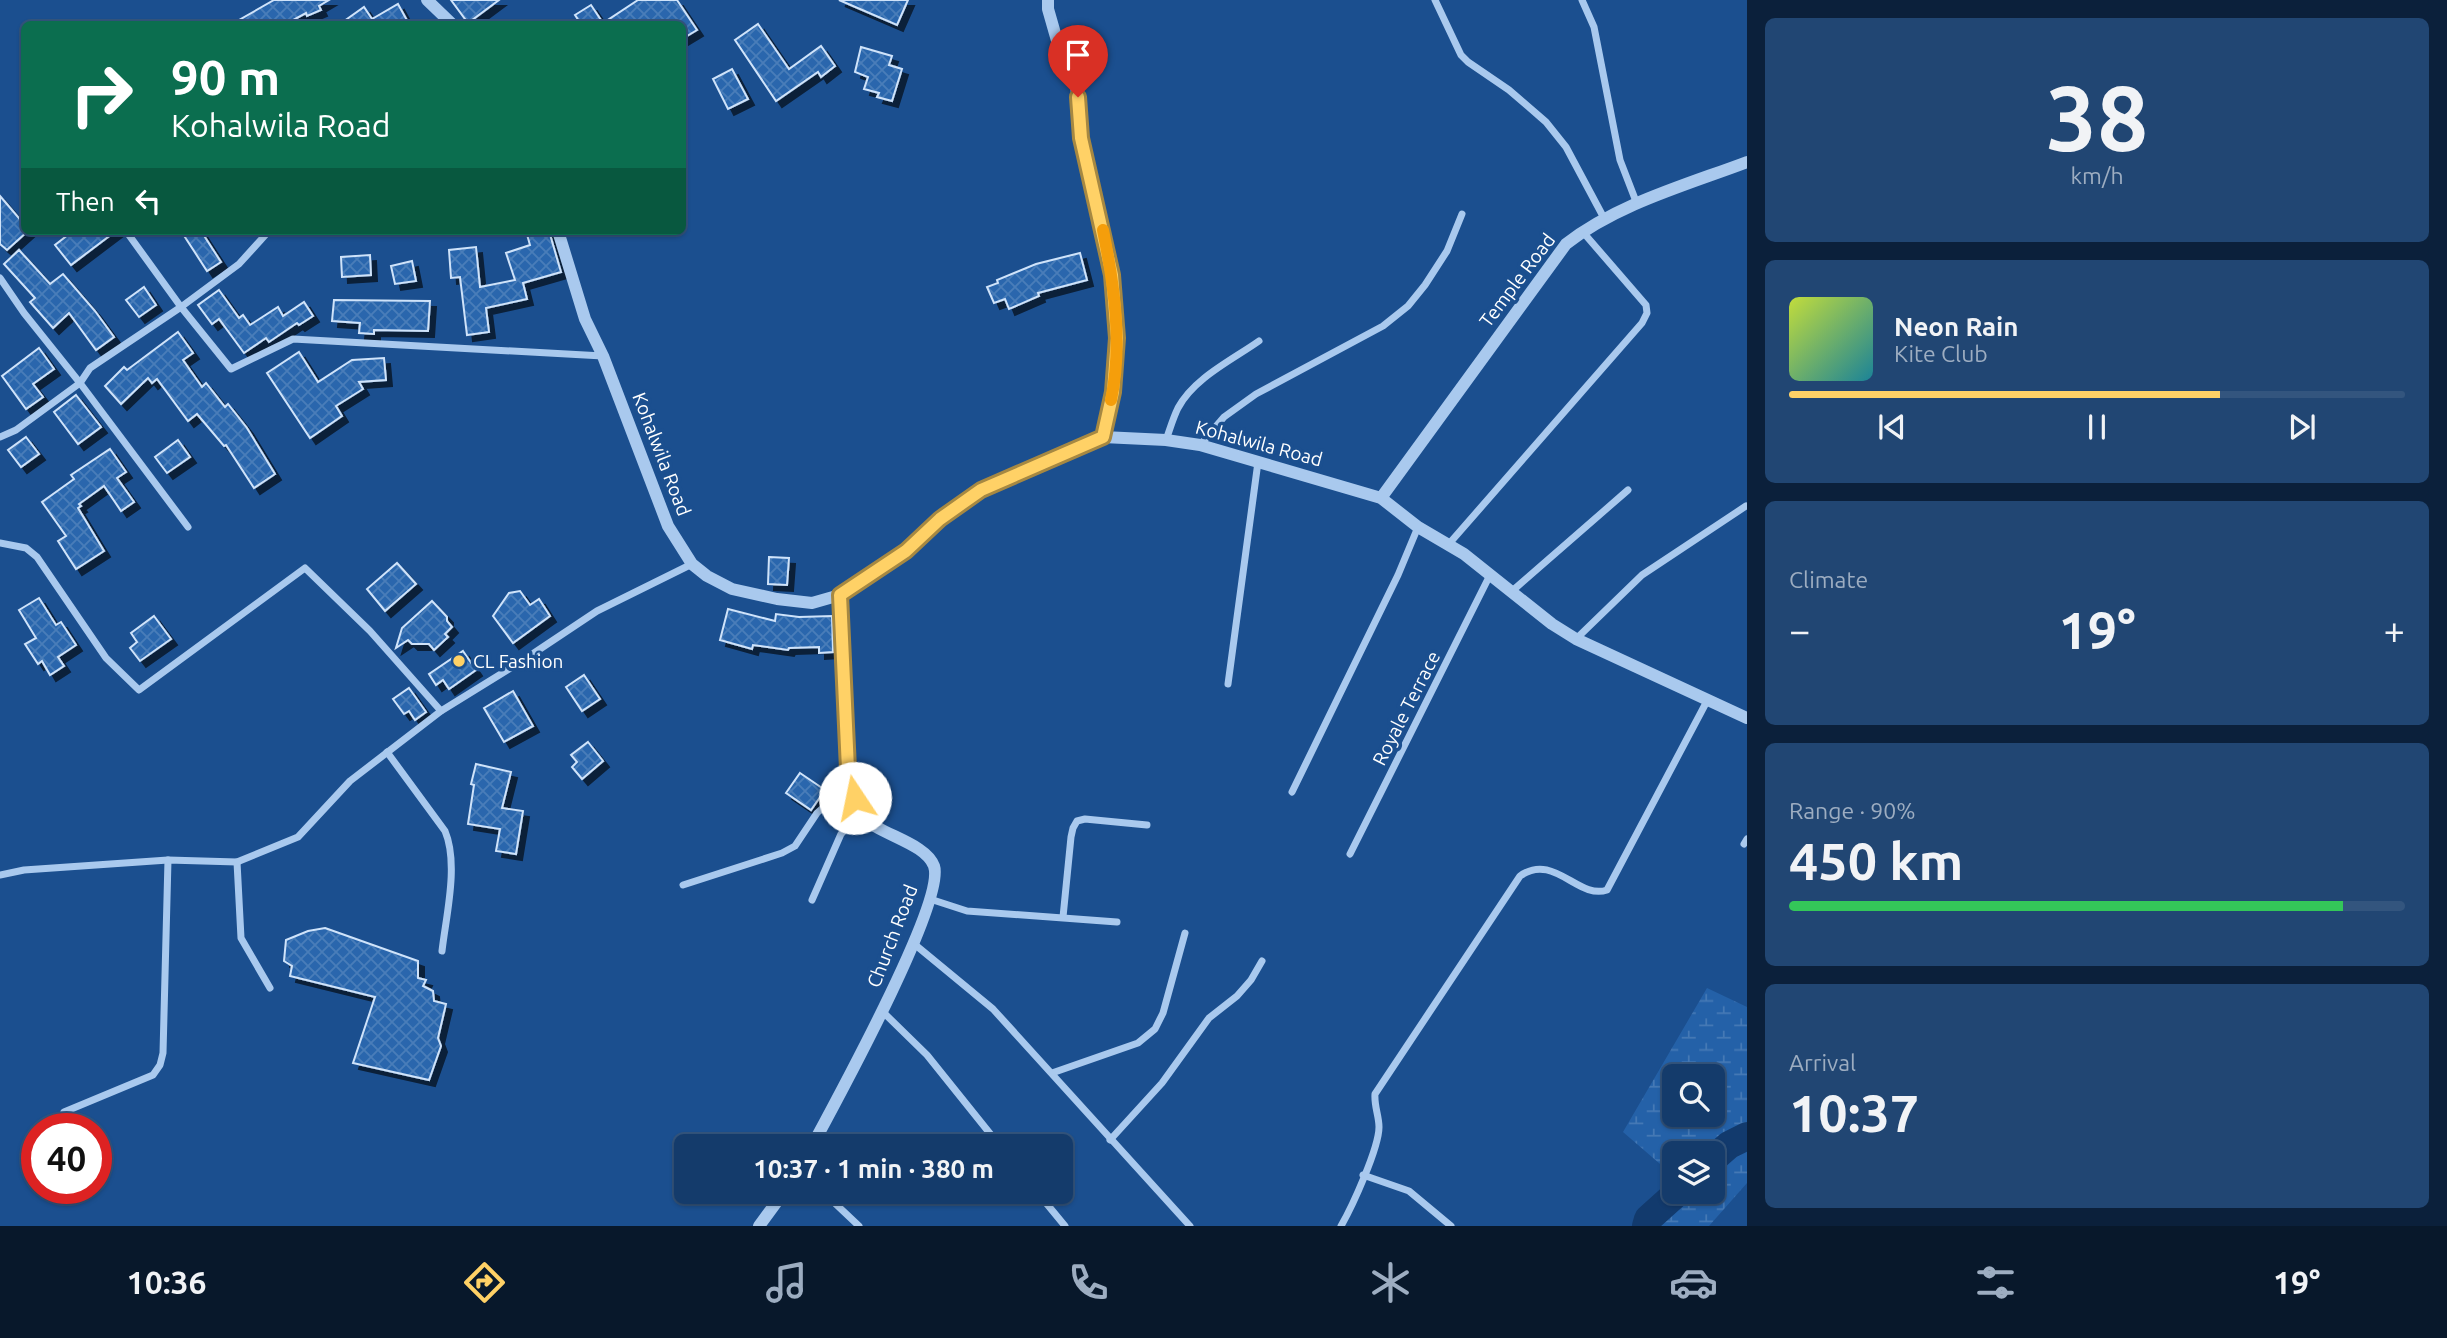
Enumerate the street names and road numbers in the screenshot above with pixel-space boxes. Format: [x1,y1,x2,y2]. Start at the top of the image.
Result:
street label: Temple Road [1475,229,1559,331]
street label: Kohalwila Road [628,389,696,519]
street label: Kohalwila Road [1193,416,1325,470]
street label: Royale Terrace [1368,647,1444,769]
street label: Church Road [862,881,922,991]

